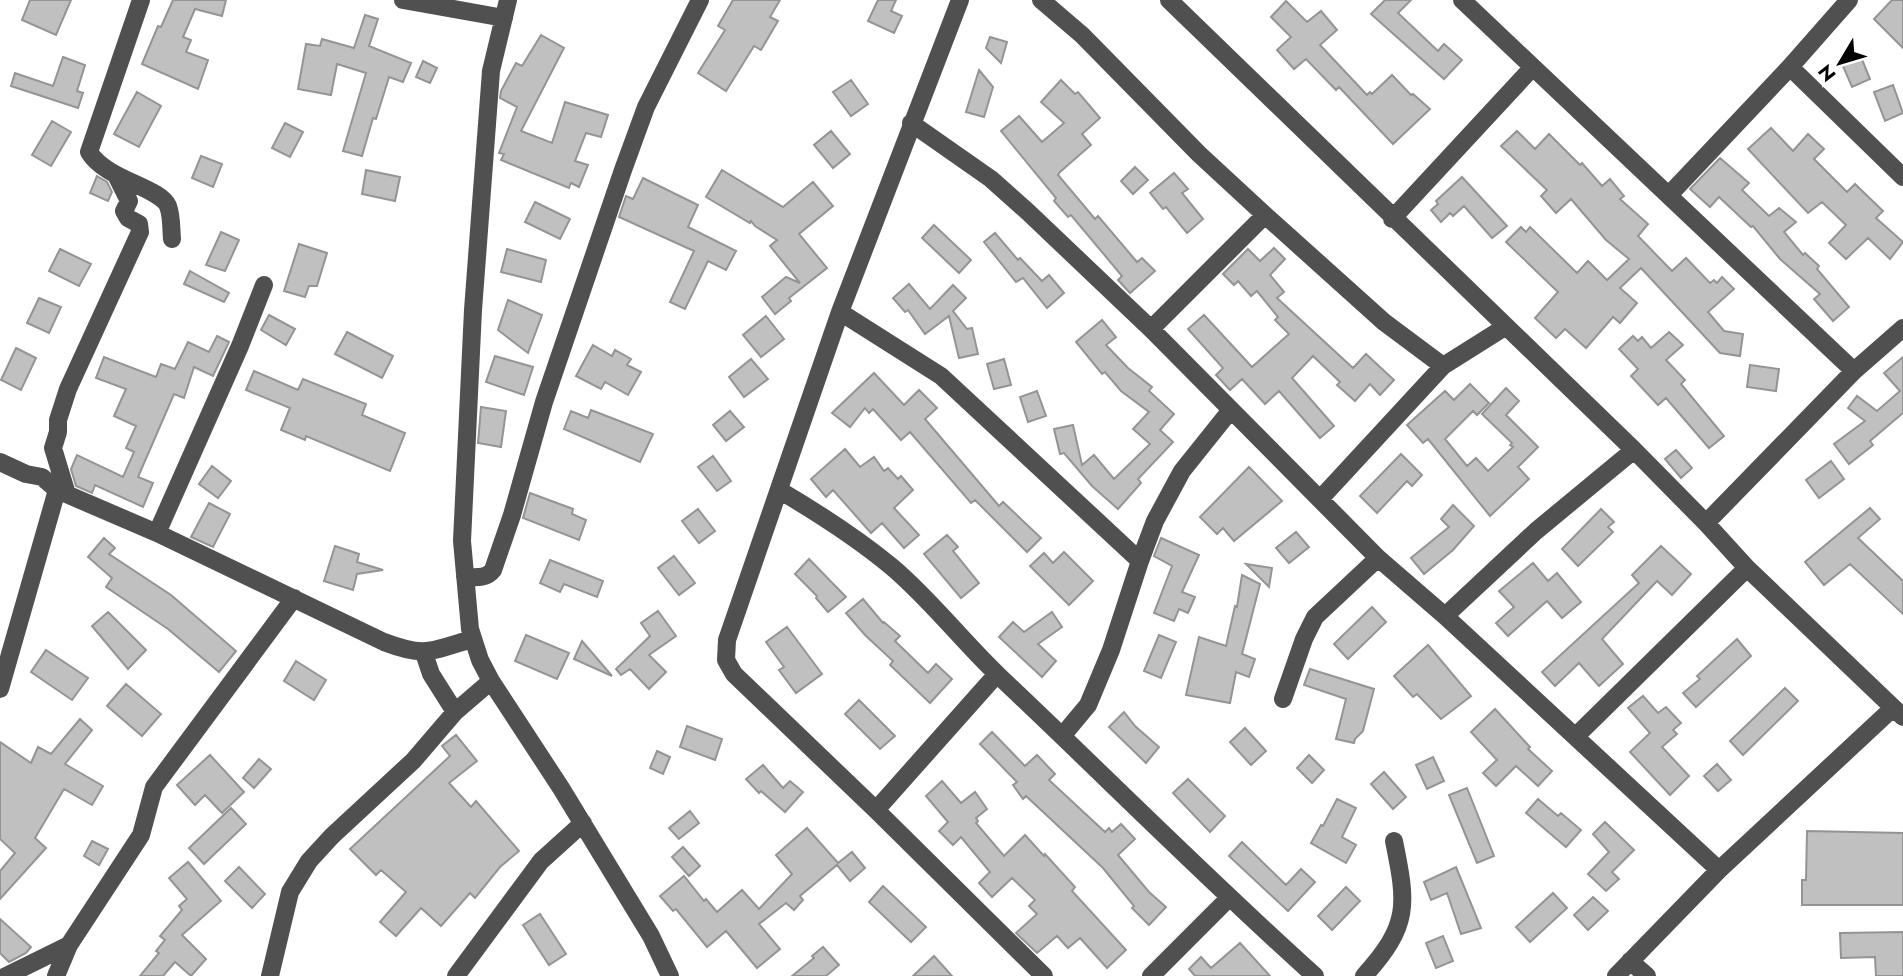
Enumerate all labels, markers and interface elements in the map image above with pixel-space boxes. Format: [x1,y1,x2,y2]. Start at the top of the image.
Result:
north arrow [1805,28,1875,98]
text: N [1812,59,1842,87]

